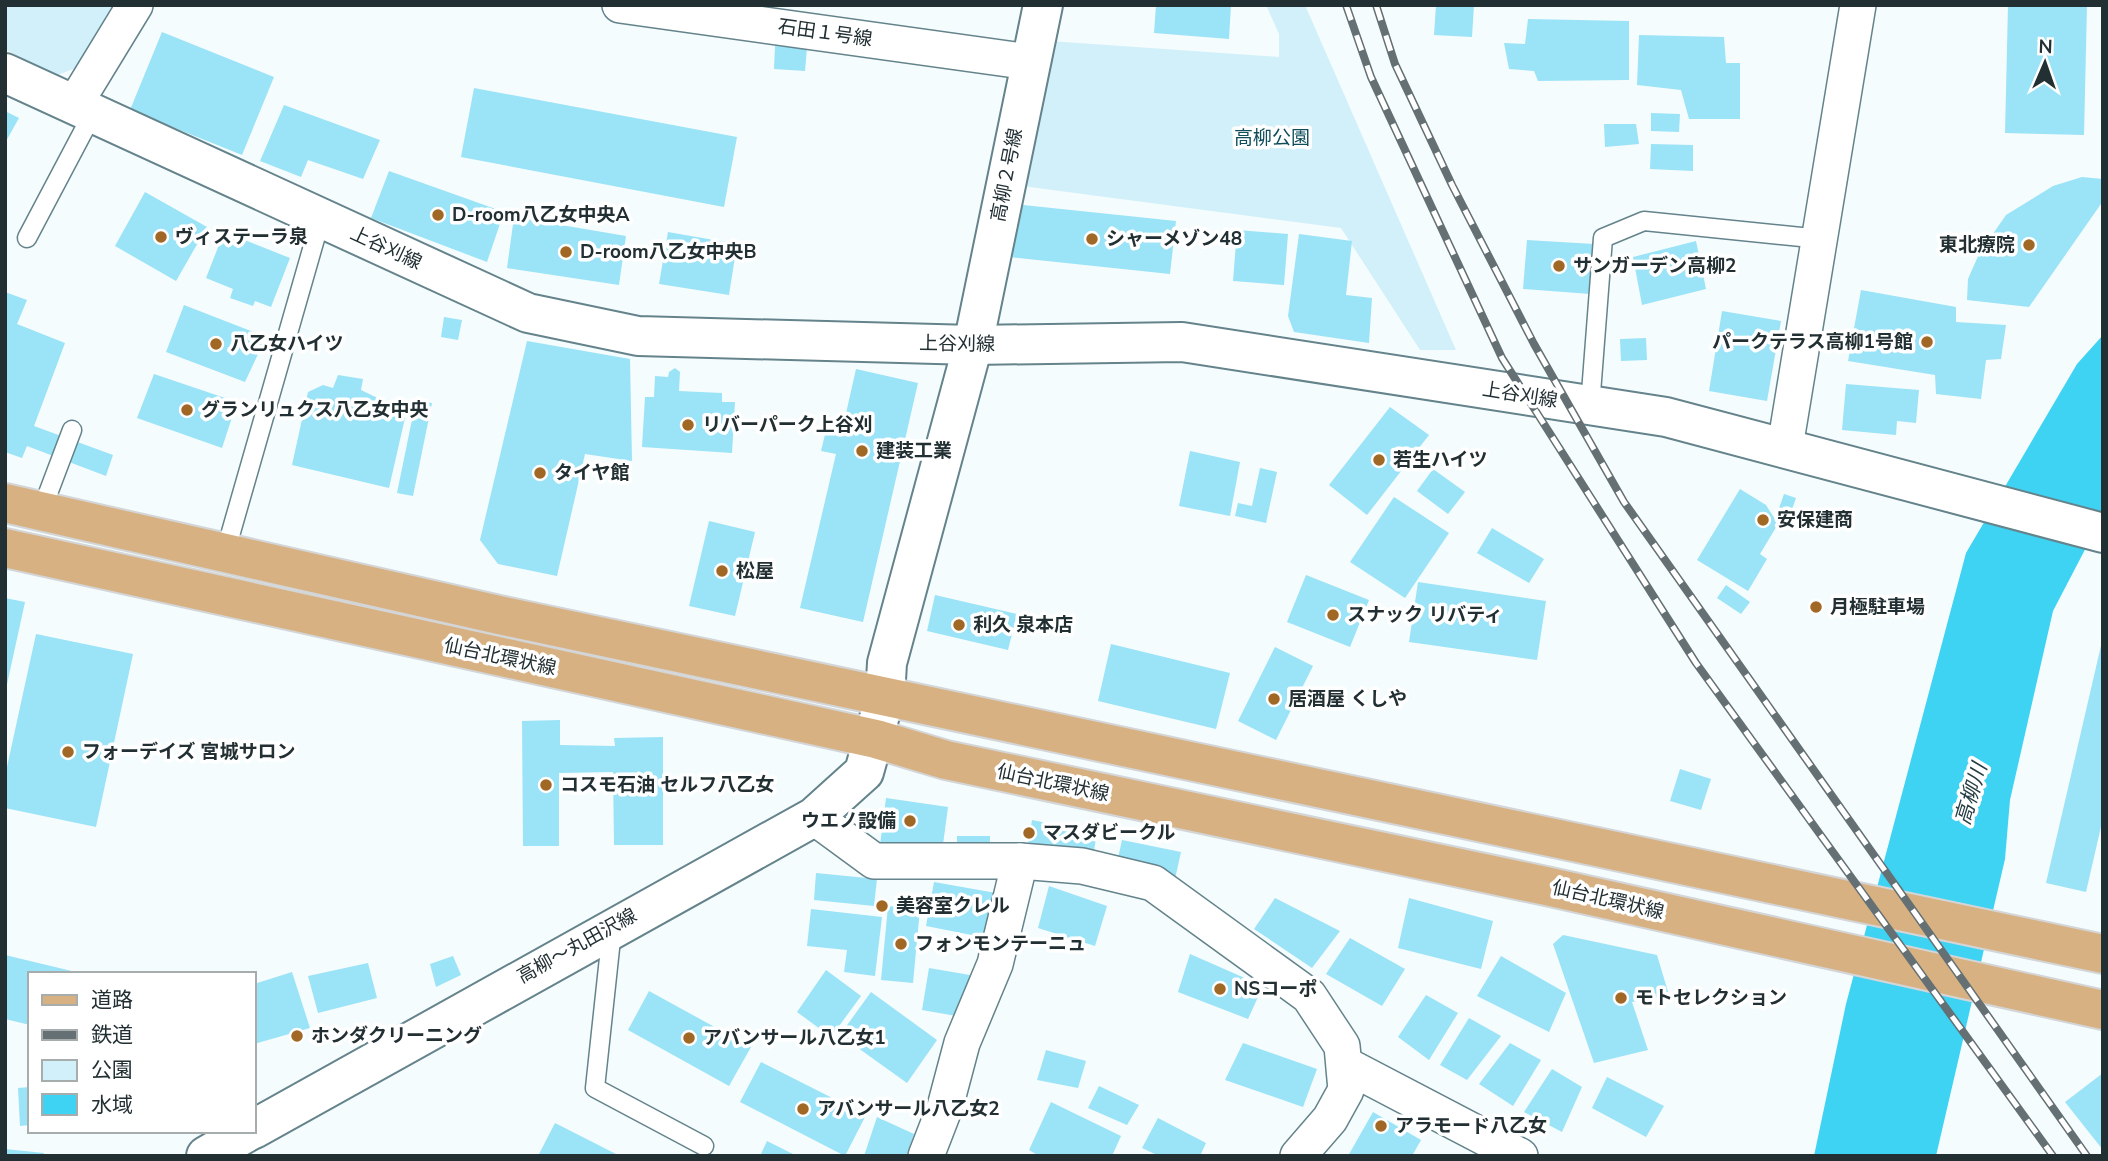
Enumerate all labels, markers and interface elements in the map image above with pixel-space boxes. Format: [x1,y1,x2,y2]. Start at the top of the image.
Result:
street label: 石田１号線 [776,14,874,52]
north arrow [2010,28,2080,98]
text: N [2038,34,2053,60]
park label: 高柳公園 [1234,125,1310,151]
street label: 高柳２号線 [985,126,1029,224]
place label: D-room八乙女中央A [452,202,631,228]
marker: D-room八乙女中央A [430,207,446,223]
street label: 上谷刈線 [346,220,426,276]
place label: ヴィステーラ泉 [175,224,308,250]
place label: シャーメゾン48 [1106,226,1242,252]
marker: ヴィステーラ泉 [153,229,169,245]
marker: シャーメゾン48 [1084,231,1100,247]
place label: 東北療院 [1939,232,2015,258]
marker: 東北療院 [2021,237,2037,253]
place label: D-room八乙女中央B [580,239,757,265]
marker: D-room八乙女中央B [558,244,574,260]
place label: サンガーデン高柳2 [1573,253,1736,279]
marker: サンガーデン高柳2 [1551,258,1567,274]
place label: パークテラス高柳1号館 [1712,329,1913,355]
street label: 上谷刈線 [919,330,995,358]
place label: 八乙女ハイツ [230,331,344,357]
marker: パークテラス高柳1号館 [1919,334,1935,350]
marker: 八乙女ハイツ [208,336,224,352]
street label: 上谷刈線 [1480,376,1560,414]
place label: グランリュクス八乙女中央 [201,397,428,423]
marker: グランリュクス八乙女中央 [179,402,195,418]
place label: リバーパーク上谷刈 [702,412,873,438]
marker: リバーパーク上谷刈 [680,417,696,433]
place label: 建装工業 [876,438,952,464]
marker: 建装工業 [854,443,870,459]
place label: 若生ハイツ [1393,447,1488,473]
marker: 若生ハイツ [1371,452,1387,468]
place label: タイヤ館 [554,460,629,486]
marker: タイヤ館 [532,465,548,481]
place label: 安保建商 [1777,507,1853,533]
marker: 安保建商 [1755,512,1771,528]
place label: 松屋 [736,558,774,584]
marker: 松屋 [714,563,730,579]
place label: 月極駐車場 [1830,594,1925,620]
marker: 月極駐車場 [1808,599,1824,615]
place label: スナック リバティ [1347,602,1503,628]
marker: スナック リバティ [1325,607,1341,623]
place label: 利久 泉本店 [973,612,1073,638]
marker: 利久 泉本店 [951,617,967,633]
street label: 仙台北環状線 [442,632,558,682]
place label: 居酒屋 くしや [1288,686,1407,712]
marker: 居酒屋 くしや [1266,691,1282,707]
place label: フォーデイズ 宮城サロン [82,739,296,765]
marker: フォーデイズ 宮城サロン [60,744,76,760]
street label: 仙台北環状線 [995,758,1111,808]
water label: 高柳川 [1948,758,1994,828]
place label: コスモ石油 セルフ八乙女 [560,772,774,798]
marker: コスモ石油 セルフ八乙女 [538,777,554,793]
place label: ウエノ設備 [801,808,896,834]
marker: ウエノ設備 [902,813,918,829]
place label: マスダビークル [1043,820,1175,846]
marker: マスダビークル [1021,825,1037,841]
street label: 仙台北環状線 [1550,875,1666,925]
place label: 美容室クレル [896,893,1010,919]
marker: 美容室クレル [874,898,890,914]
street label: 高柳～丸田沢線 [513,902,641,990]
place label: フォンモンテーニュ [915,931,1086,957]
marker: フォンモンテーニュ [893,936,909,952]
legend [28,972,256,1133]
place label: NSコーポ [1234,976,1317,1002]
marker: NSコーポ [1212,981,1228,997]
place label: モトセレクション [1635,985,1787,1011]
text: 道路 [91,986,133,1014]
marker: モトセレクション [1613,990,1629,1006]
text: 鉄道 [91,1021,133,1049]
place label: ホンダクリーニング [311,1023,482,1049]
place label: アバンサール八乙女1 [703,1025,886,1051]
marker: ホンダクリーニング [289,1028,305,1044]
marker: アバンサール八乙女1 [681,1030,697,1046]
text: 公園 [91,1056,133,1084]
text: 水域 [91,1091,133,1119]
place label: アバンサール八乙女2 [817,1096,1000,1122]
marker: アバンサール八乙女2 [795,1101,811,1117]
place label: アラモード八乙女 [1395,1113,1547,1139]
marker: アラモード八乙女 [1373,1118,1389,1134]

